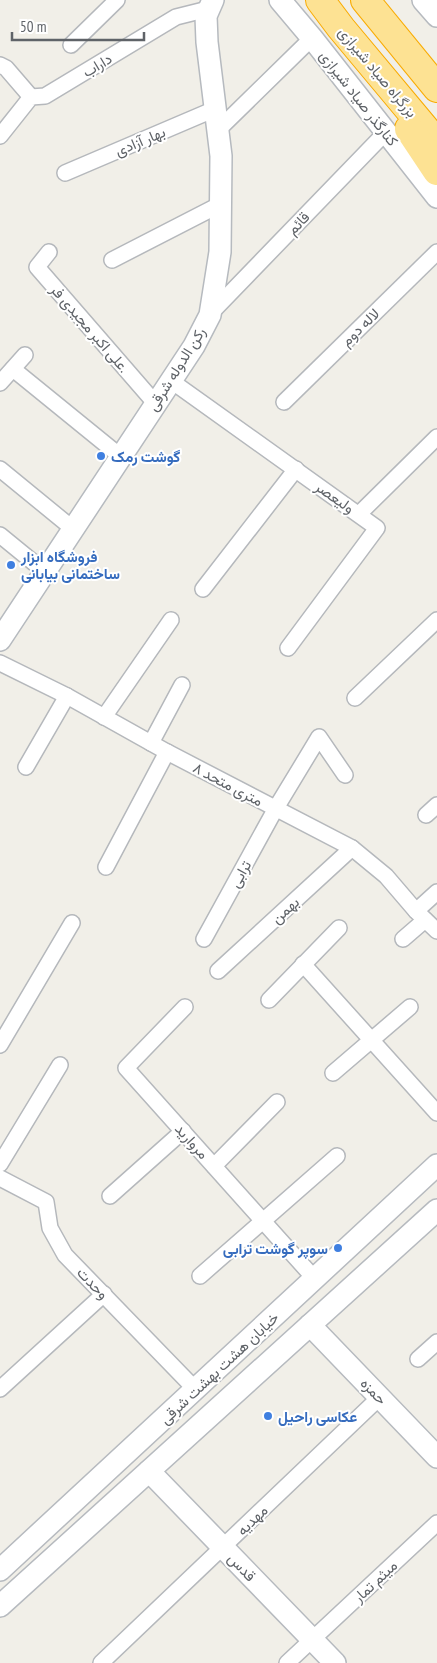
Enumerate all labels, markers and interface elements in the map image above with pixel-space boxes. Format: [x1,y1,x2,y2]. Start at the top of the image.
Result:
scale bar [12,10,145,42]
text: 50 m [20,17,46,36]
street label: بزرگراه صیاد شیرازی [334,23,422,122]
street label: کنارگذر صیاد شیرازی [315,46,403,151]
street label: داراب [79,49,115,81]
street label: بهار آزادی [112,122,168,161]
street label: قائم [283,207,314,239]
street label: علی اکبر مجیدی فر. [45,279,134,377]
street label: لاله دوم [337,304,384,351]
street label: رکن الدوله شرقی [143,324,210,415]
place label: گوشت رمک [111,447,181,466]
marker: گوشت رمک [95,450,107,462]
street label: ولیعصر [311,476,358,517]
place label: فروشگاه ابزار ساختمانی بیابانی [20,547,120,583]
marker: فروشگاه ابزار ساختمانی بیابانی [5,559,17,571]
street label: ۸ متری متحد [189,758,266,811]
street label: ترابی [225,857,256,892]
street label: بهمن [267,892,304,928]
street label: مروارید [171,1119,213,1163]
place label: سوپر گوشت ترابی [223,1239,328,1259]
marker: سوپر گوشت ترابی [332,1242,344,1254]
street label: وحدت [73,1263,113,1303]
street label: خیابان هشت بهشت شرقی [155,1308,283,1429]
street label: حمزه [357,1374,391,1408]
place label: عکاسی راحیل [278,1407,357,1426]
marker: عکاسی راحیل [262,1410,274,1422]
street label: مهدیه [232,1501,272,1539]
street label: قدس [223,1549,260,1586]
street label: میثم تمار [348,1556,402,1608]

